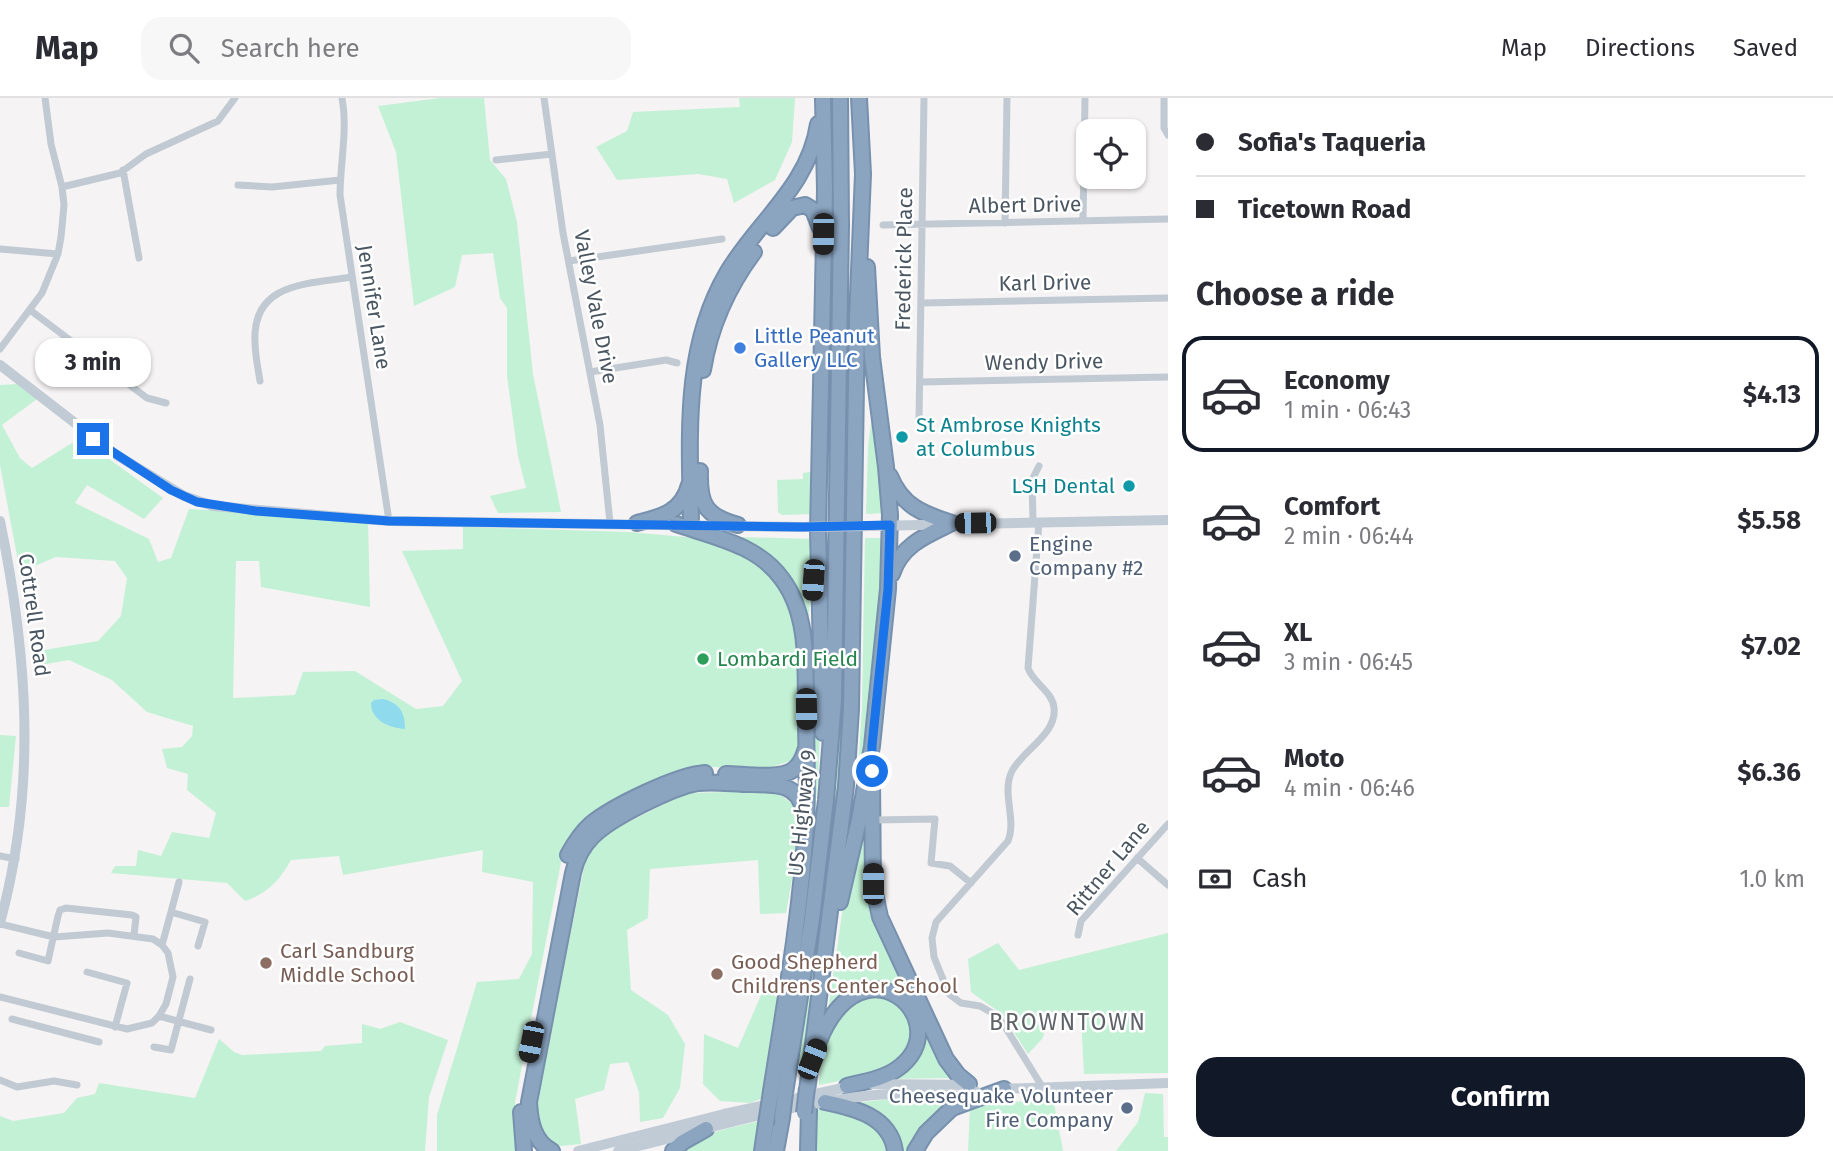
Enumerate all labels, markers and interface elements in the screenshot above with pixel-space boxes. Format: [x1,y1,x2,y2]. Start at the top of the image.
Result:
search box [141,17,631,80]
text: Map [35,28,99,68]
icon: search [165,29,203,67]
text: Search here [221,33,360,64]
text: Map [1501,34,1547,62]
text: Directions [1585,34,1695,62]
text: Saved [1733,34,1798,62]
map controls [1076,119,1146,189]
button: locate [1076,119,1146,189]
text: Sofia's Taqueria [1238,127,1426,158]
street label: Frederick Place [890,187,918,331]
street label: Albert Drive [968,191,1082,219]
text: Ticetown Road [1238,194,1411,225]
car [813,213,834,255]
street label: Valley Vale Drive [568,228,624,386]
street label: Jennifer Lane [351,243,397,371]
street label: Karl Drive [998,269,1092,297]
text: Choose a ride [1196,275,1394,313]
place label: Little Peanut Gallery LLC [754,323,875,373]
callout: 3 min [35,338,151,386]
marker: Little Peanut Gallery LLC [732,340,748,356]
text: 3 min [65,348,121,376]
street label: Wendy Drive [984,348,1104,376]
icon: car [1200,363,1263,426]
text: Economy [1284,365,1390,396]
text: $4.13 [1743,379,1801,410]
text: 1 min · 06:43 [1284,396,1411,424]
place label: St Ambrose Knights at Columbus [916,412,1101,462]
route end [77,423,109,455]
marker: St Ambrose Knights at Columbus [894,429,910,445]
place label: LSH Dental [1011,473,1115,499]
marker: LSH Dental [1121,478,1137,494]
icon: car [1200,489,1263,552]
text: Comfort [1284,491,1380,522]
text: $5.58 [1737,505,1801,536]
car [954,512,997,534]
text: 2 min · 06:44 [1284,522,1414,550]
place label: Engine Company #2 [1029,531,1143,581]
marker: Engine Company #2 [1007,548,1023,564]
street label: Cottrell Road [12,552,56,678]
car [802,558,825,602]
icon: car [1200,615,1263,678]
text: XL [1284,617,1312,648]
text: $7.02 [1741,631,1801,662]
place label: Lombardi Field [717,646,858,672]
text: 3 min · 06:45 [1284,648,1413,676]
marker: Lombardi Field [695,651,711,667]
car [796,688,817,730]
icon: car [1200,741,1263,804]
text: Moto [1284,743,1344,774]
street label: US Highway 9 [782,748,822,878]
route start [856,755,888,787]
text: $6.36 [1737,757,1801,788]
text: 4 min · 06:46 [1284,774,1415,802]
street label: Rittner Lane [1061,815,1155,921]
icon: cash [1196,860,1234,898]
car [863,863,884,905]
text: Cash [1252,863,1308,894]
text: 1.0 km [1739,865,1805,893]
place label: Carl Sandburg Middle School [280,938,415,988]
place label: Good Shepherd Childrens Center School [731,949,958,999]
marker: Carl Sandburg Middle School [258,955,274,971]
marker: Good Shepherd Childrens Center School [709,966,725,982]
district label: BROWNTOWN [989,1008,1147,1036]
car [517,1019,546,1065]
car [795,1036,830,1082]
button: Confirm [1196,1057,1805,1137]
place label: Cheesequake Volunteer Fire Company [889,1083,1114,1133]
marker: Cheesequake Volunteer Fire Company [1119,1100,1135,1116]

